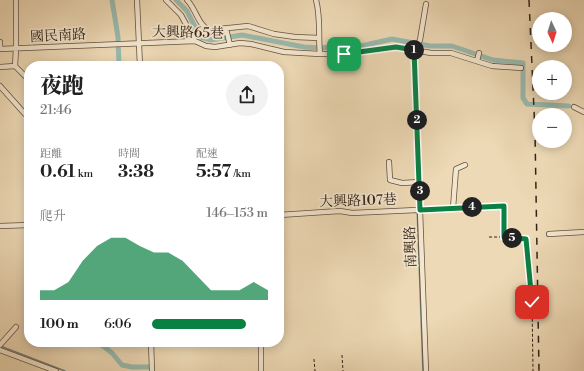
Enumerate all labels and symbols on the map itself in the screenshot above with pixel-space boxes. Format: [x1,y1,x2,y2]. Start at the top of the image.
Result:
north arrow [532,12,572,52]
street label: 大興路65巷 [152,23,224,43]
street label: 國民南路 [30,26,86,46]
pin [327,37,361,71]
pin: 1 [404,40,424,60]
pin: 2 [407,110,427,130]
pin: 3 [410,181,430,201]
street label: 大興路107巷 [319,191,397,211]
pin: 4 [462,197,482,217]
street label: 南興路 [401,226,421,268]
pin: 5 [502,228,522,248]
pin [515,285,549,319]

